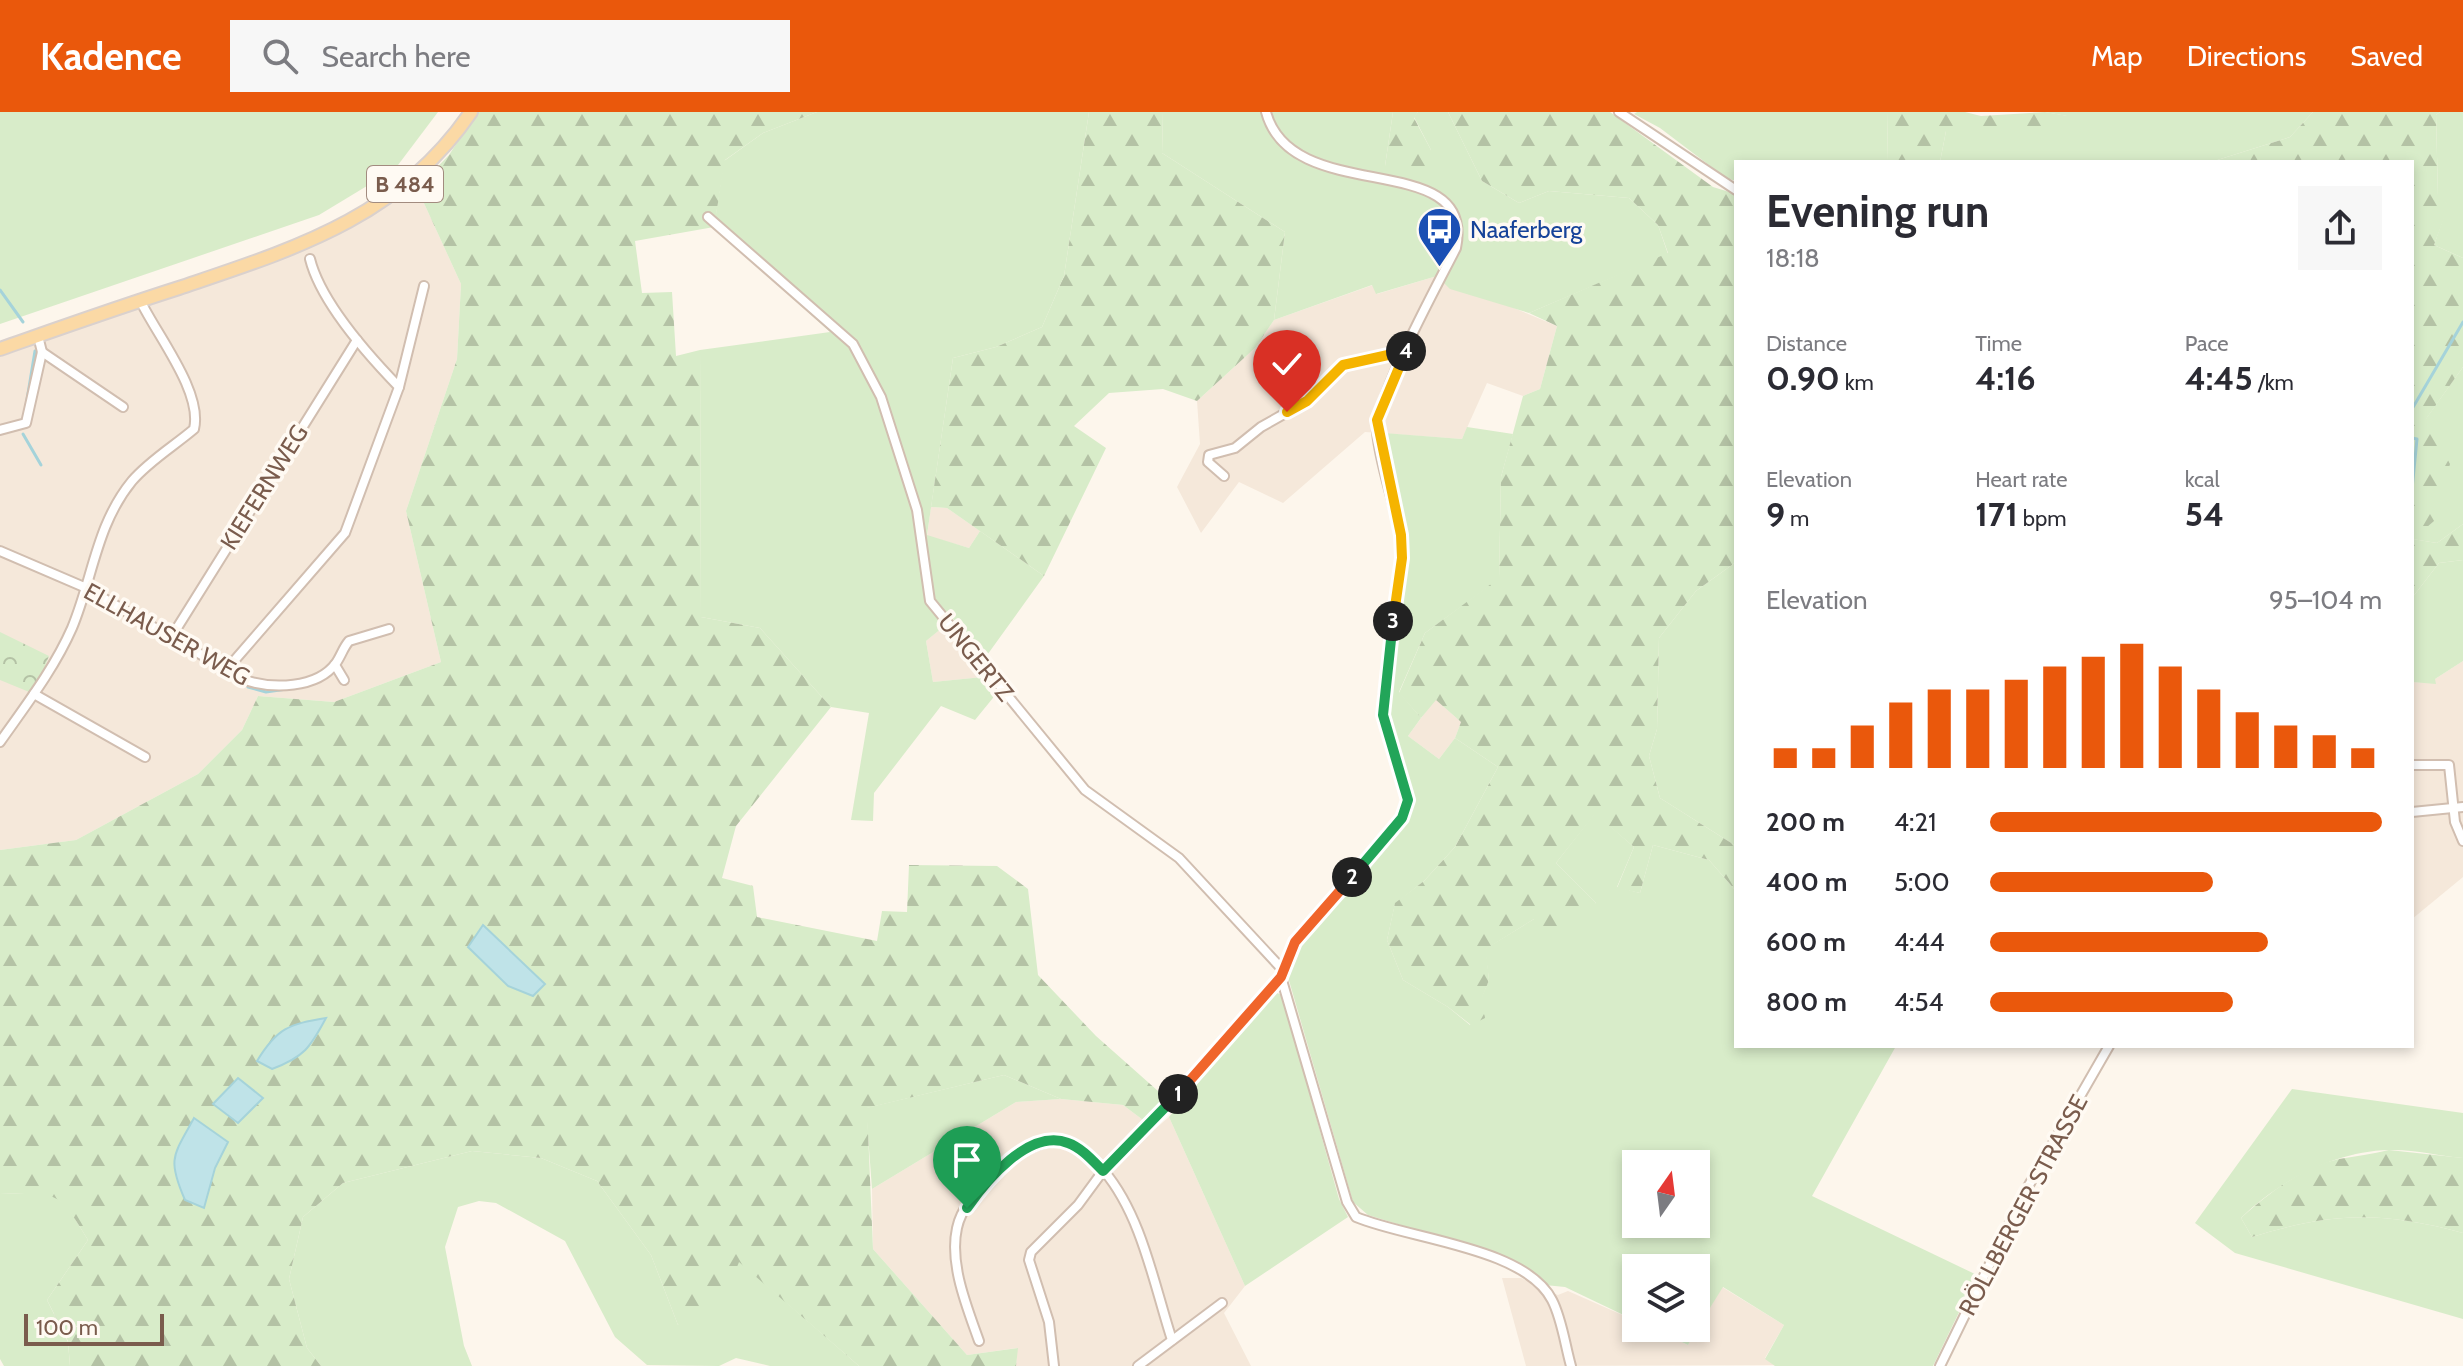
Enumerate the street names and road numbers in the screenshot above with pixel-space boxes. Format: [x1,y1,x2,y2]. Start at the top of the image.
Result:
road number: B 484 [367,166,443,202]
street label: KIEFERNWEG [214,419,314,555]
street label: ELLHAUSER WEG [79,576,255,692]
street label: UNGERTZ [932,608,1020,707]
street label: RÖLLBERGER STRASSE [1952,1090,2094,1320]

